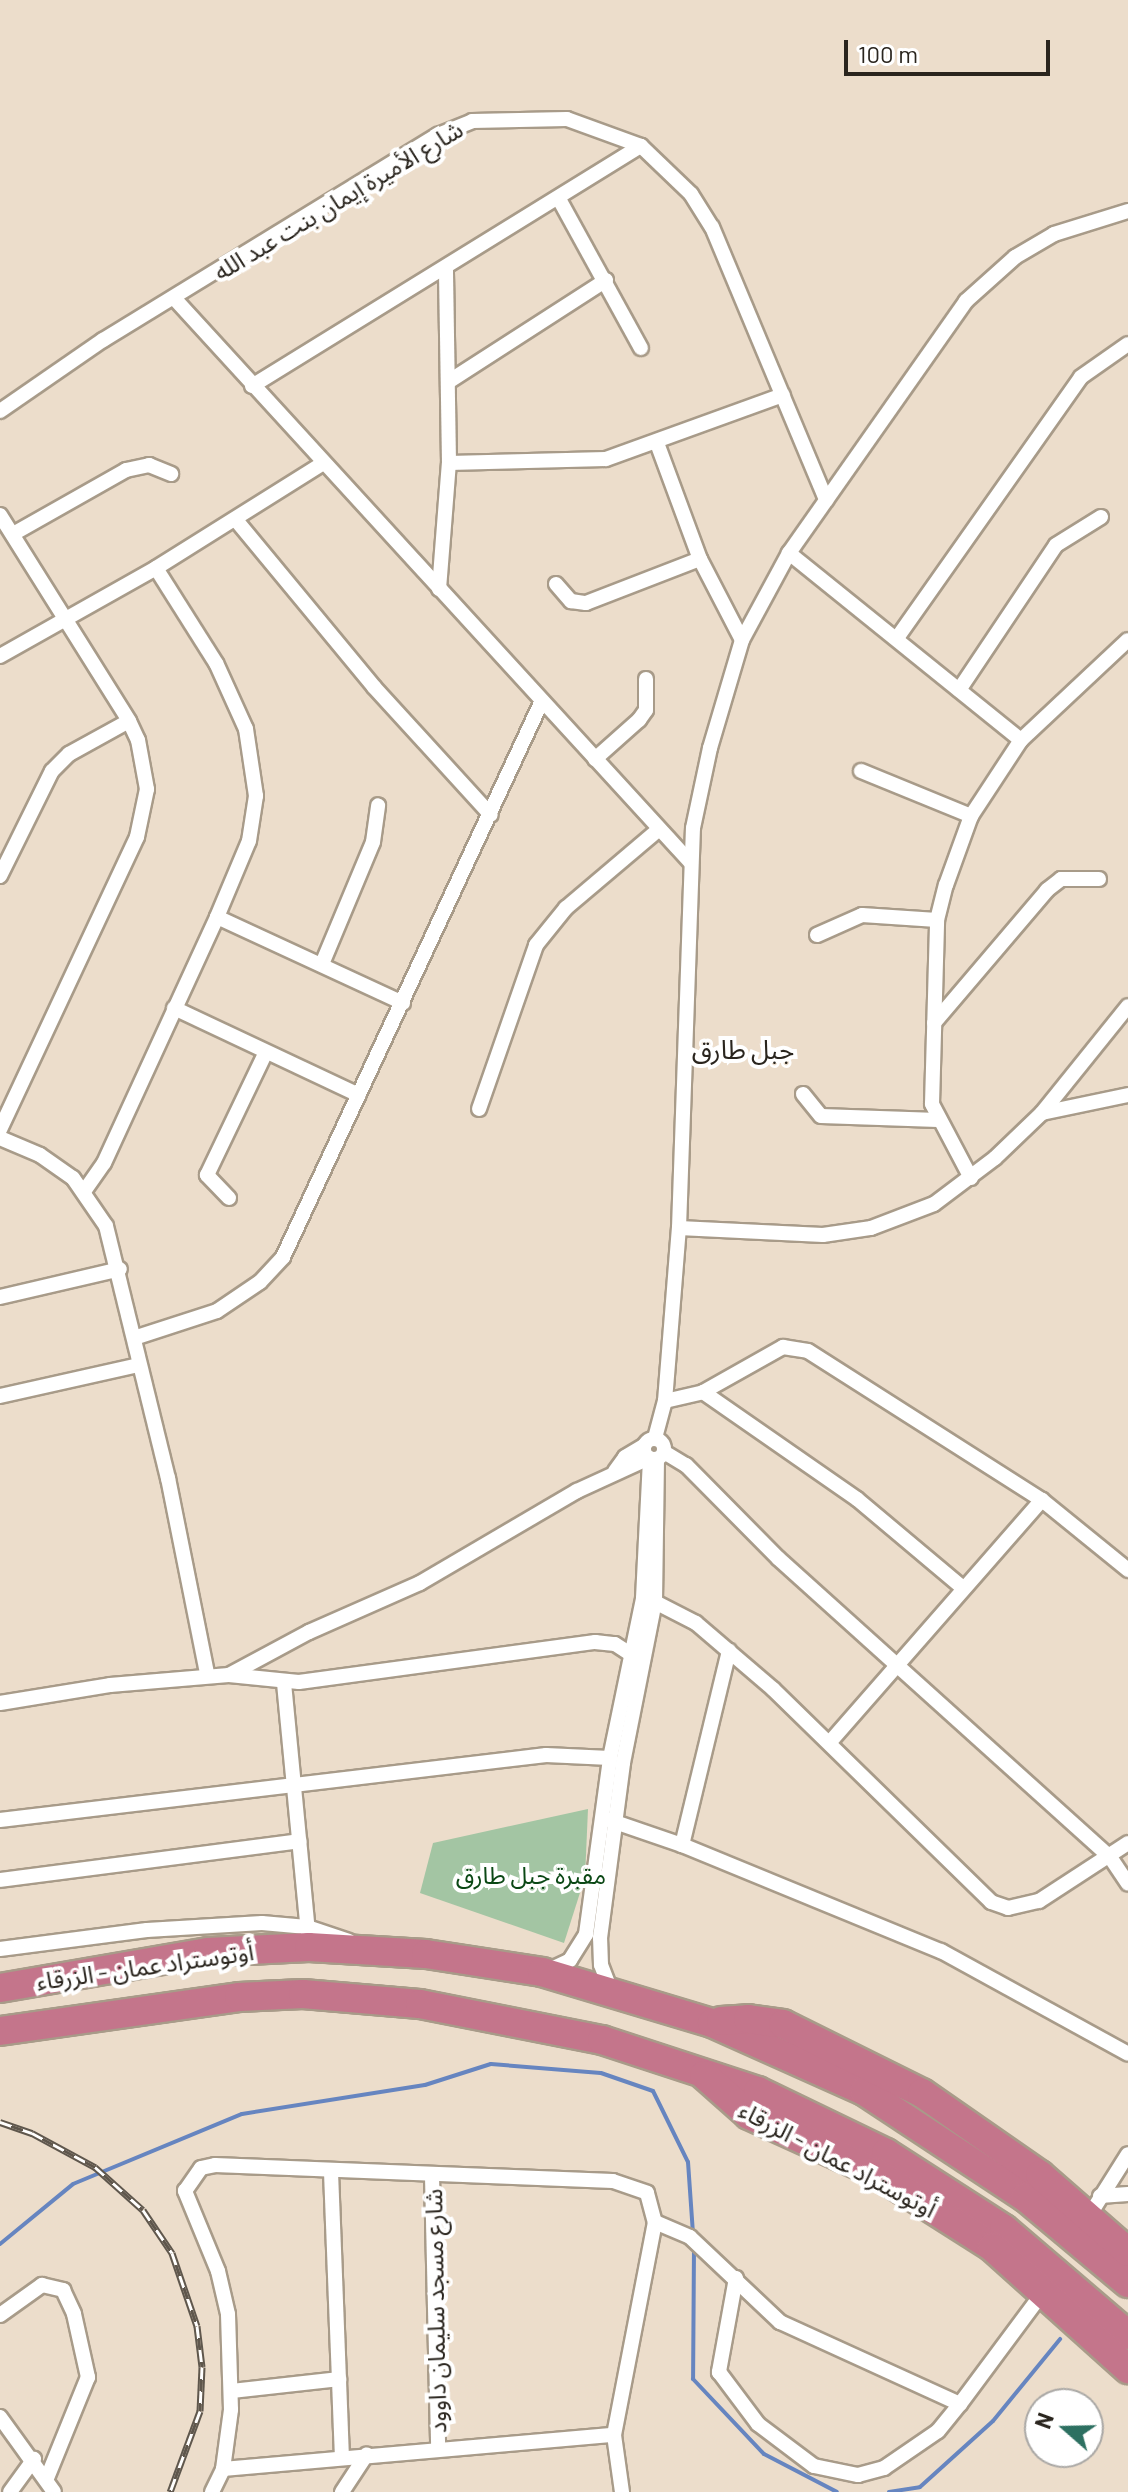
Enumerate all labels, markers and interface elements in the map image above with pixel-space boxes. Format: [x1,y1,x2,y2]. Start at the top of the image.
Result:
scale bar [848,24,1054,74]
text: 100 m [858,39,918,68]
street label: شارع الأميرة إيمان بنت عبد الله [208,114,468,286]
district label: جبل طارق [692,1033,794,1065]
park label: مقبرة جبل طارق [456,1861,606,1889]
street label: أوتوستراد عمان - الزرقاء [35,1936,255,1996]
street label: أوتوستراد عمان - الزرقاء [735,2095,941,2223]
street label: شارع مسجد سليمان داوود [418,2188,452,2434]
north arrow [1024,2388,1104,2468]
text: N [1029,2409,1058,2432]

